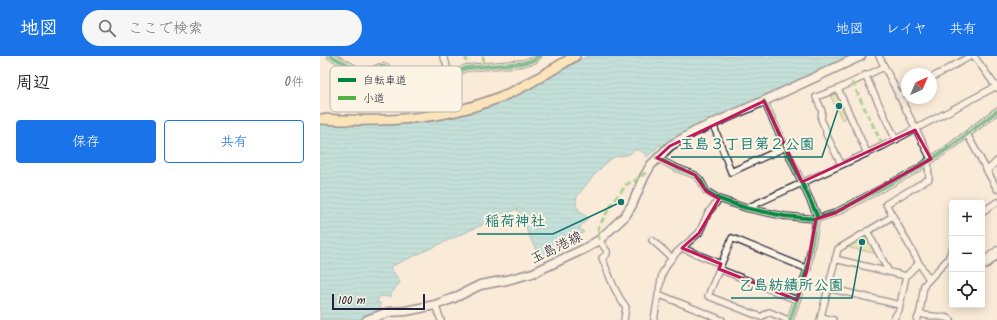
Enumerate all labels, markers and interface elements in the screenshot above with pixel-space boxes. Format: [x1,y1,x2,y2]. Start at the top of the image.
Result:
search box [82,10,362,46]
text: 地図 [20,14,58,44]
icon: search [96,17,118,39]
text: ここで検索 [128,17,203,41]
text: 地図 [836,18,864,40]
text: レイヤ [886,18,927,40]
text: 共有 [949,18,977,40]
legend [330,66,462,112]
north arrow [901,68,937,104]
text: 周辺 [16,70,50,97]
text: 0件 [284,72,304,93]
text: 自転車道 [363,72,407,90]
text: 小道 [363,90,385,108]
button: 保存 [16,120,156,163]
button: 共有 [164,120,304,163]
callout: 玉島３丁目第２公園 [671,130,822,157]
text: 玉島３丁目第２公園 [679,133,815,157]
map controls [949,200,985,308]
button: + [949,200,985,236]
callout: 稲荷神社 [477,207,553,234]
text: 稲荷神社 [485,210,545,234]
street label: 玉島港線 [526,226,586,270]
button: − [949,236,985,272]
callout: 乙島紡績所公園 [731,271,852,298]
button: locate [949,272,985,308]
text: 乙島紡績所公園 [738,274,844,298]
scale bar [332,292,425,311]
text: 100 m [338,292,366,310]

